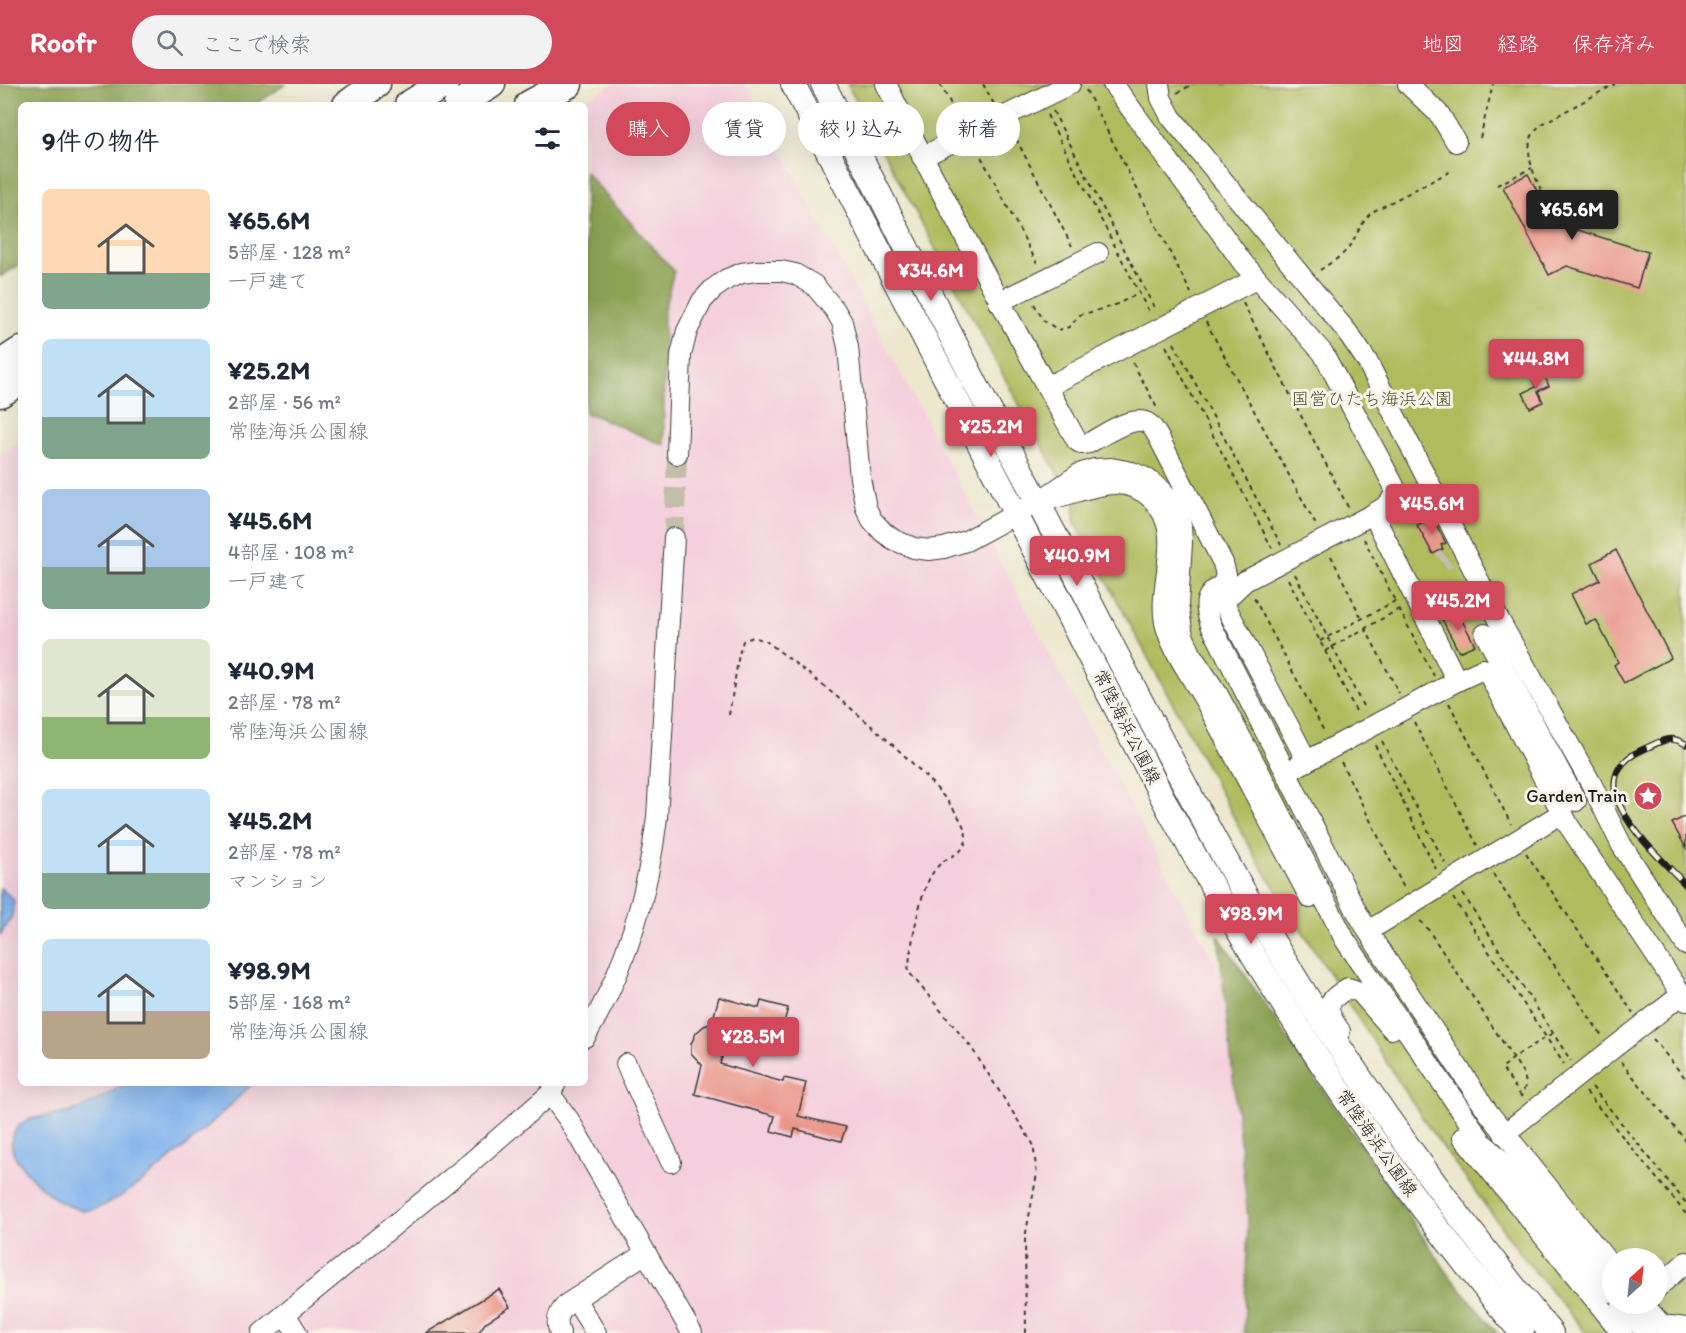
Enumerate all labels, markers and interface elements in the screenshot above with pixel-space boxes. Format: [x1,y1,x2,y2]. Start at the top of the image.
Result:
search box [132,15,552,69]
text: Roofr [30,25,96,59]
icon: search [153,26,186,59]
text: ここで検索 [201,31,312,58]
text: 地図 [1422,31,1464,56]
text: 経路 [1497,31,1539,56]
text: 保存済み [1572,31,1656,56]
chip: 購入 [606,102,690,156]
chip: 賃貸 [702,102,786,156]
chip: 絞り込み [798,102,924,156]
chip: 新着 [936,102,1020,156]
icon: filters [531,122,564,155]
text: 9件の物件 [42,125,160,157]
pin: ¥65.6M [1523,190,1621,241]
text: ¥65.6M [1540,197,1604,221]
text: ¥65.6M [228,204,311,236]
icon: home [90,213,162,285]
text: 5部屋 · 128 m² [228,240,351,264]
pin: ¥34.6M [882,251,980,302]
text: ¥34.6M [898,258,964,282]
text: 一戸建て [228,269,308,293]
pin: ¥44.8M [1487,339,1585,390]
text: ¥44.8M [1503,346,1569,370]
text: ¥25.2M [228,354,310,386]
icon: home [90,363,162,435]
park label: 国営ひたち海浜公園 [1291,388,1453,410]
text: 2部屋 · 56 m² [228,390,341,414]
pin: ¥25.2M [942,407,1040,458]
text: ¥25.2M [959,414,1023,438]
text: 常陸海浜公園線 [228,419,368,443]
pin: ¥45.6M [1383,484,1481,535]
text: ¥45.6M [1400,491,1464,515]
text: ¥45.6M [228,504,312,536]
icon: home [90,513,162,585]
pin: ¥40.9M [1028,536,1126,587]
text: 4部屋 · 108 m² [228,540,354,564]
text: ¥40.9M [1044,543,1110,567]
text: 一戸建て [228,569,308,593]
pin: ¥45.2M [1409,581,1507,632]
text: ¥45.2M [1426,588,1490,612]
text: ¥40.9M [228,654,315,686]
icon: home [90,663,162,735]
street label: 常陸海浜公園線 [1089,666,1165,788]
text: 2部屋 · 78 m² [228,690,341,714]
text: 常陸海浜公園線 [228,719,368,743]
place icon: Garden Train [1632,780,1664,812]
place label: Garden Train [1526,785,1627,807]
text: ¥45.2M [228,804,312,836]
icon: home [90,813,162,885]
text: 2部屋 · 78 m² [228,840,341,864]
text: マンション [228,869,327,893]
pin: ¥98.9M [1202,894,1300,945]
text: ¥98.9M [1219,901,1283,925]
text: ¥98.9M [228,954,311,986]
icon: home [90,963,162,1035]
text: 5部屋 · 168 m² [228,990,351,1014]
pin: ¥28.5M [704,1017,802,1068]
text: 常陸海浜公園線 [228,1019,368,1043]
text: ¥28.5M [721,1024,785,1048]
street label: 常陸海浜公園線 [1332,1085,1422,1201]
north arrow [1602,1248,1668,1314]
map controls [1602,1248,1668,1314]

